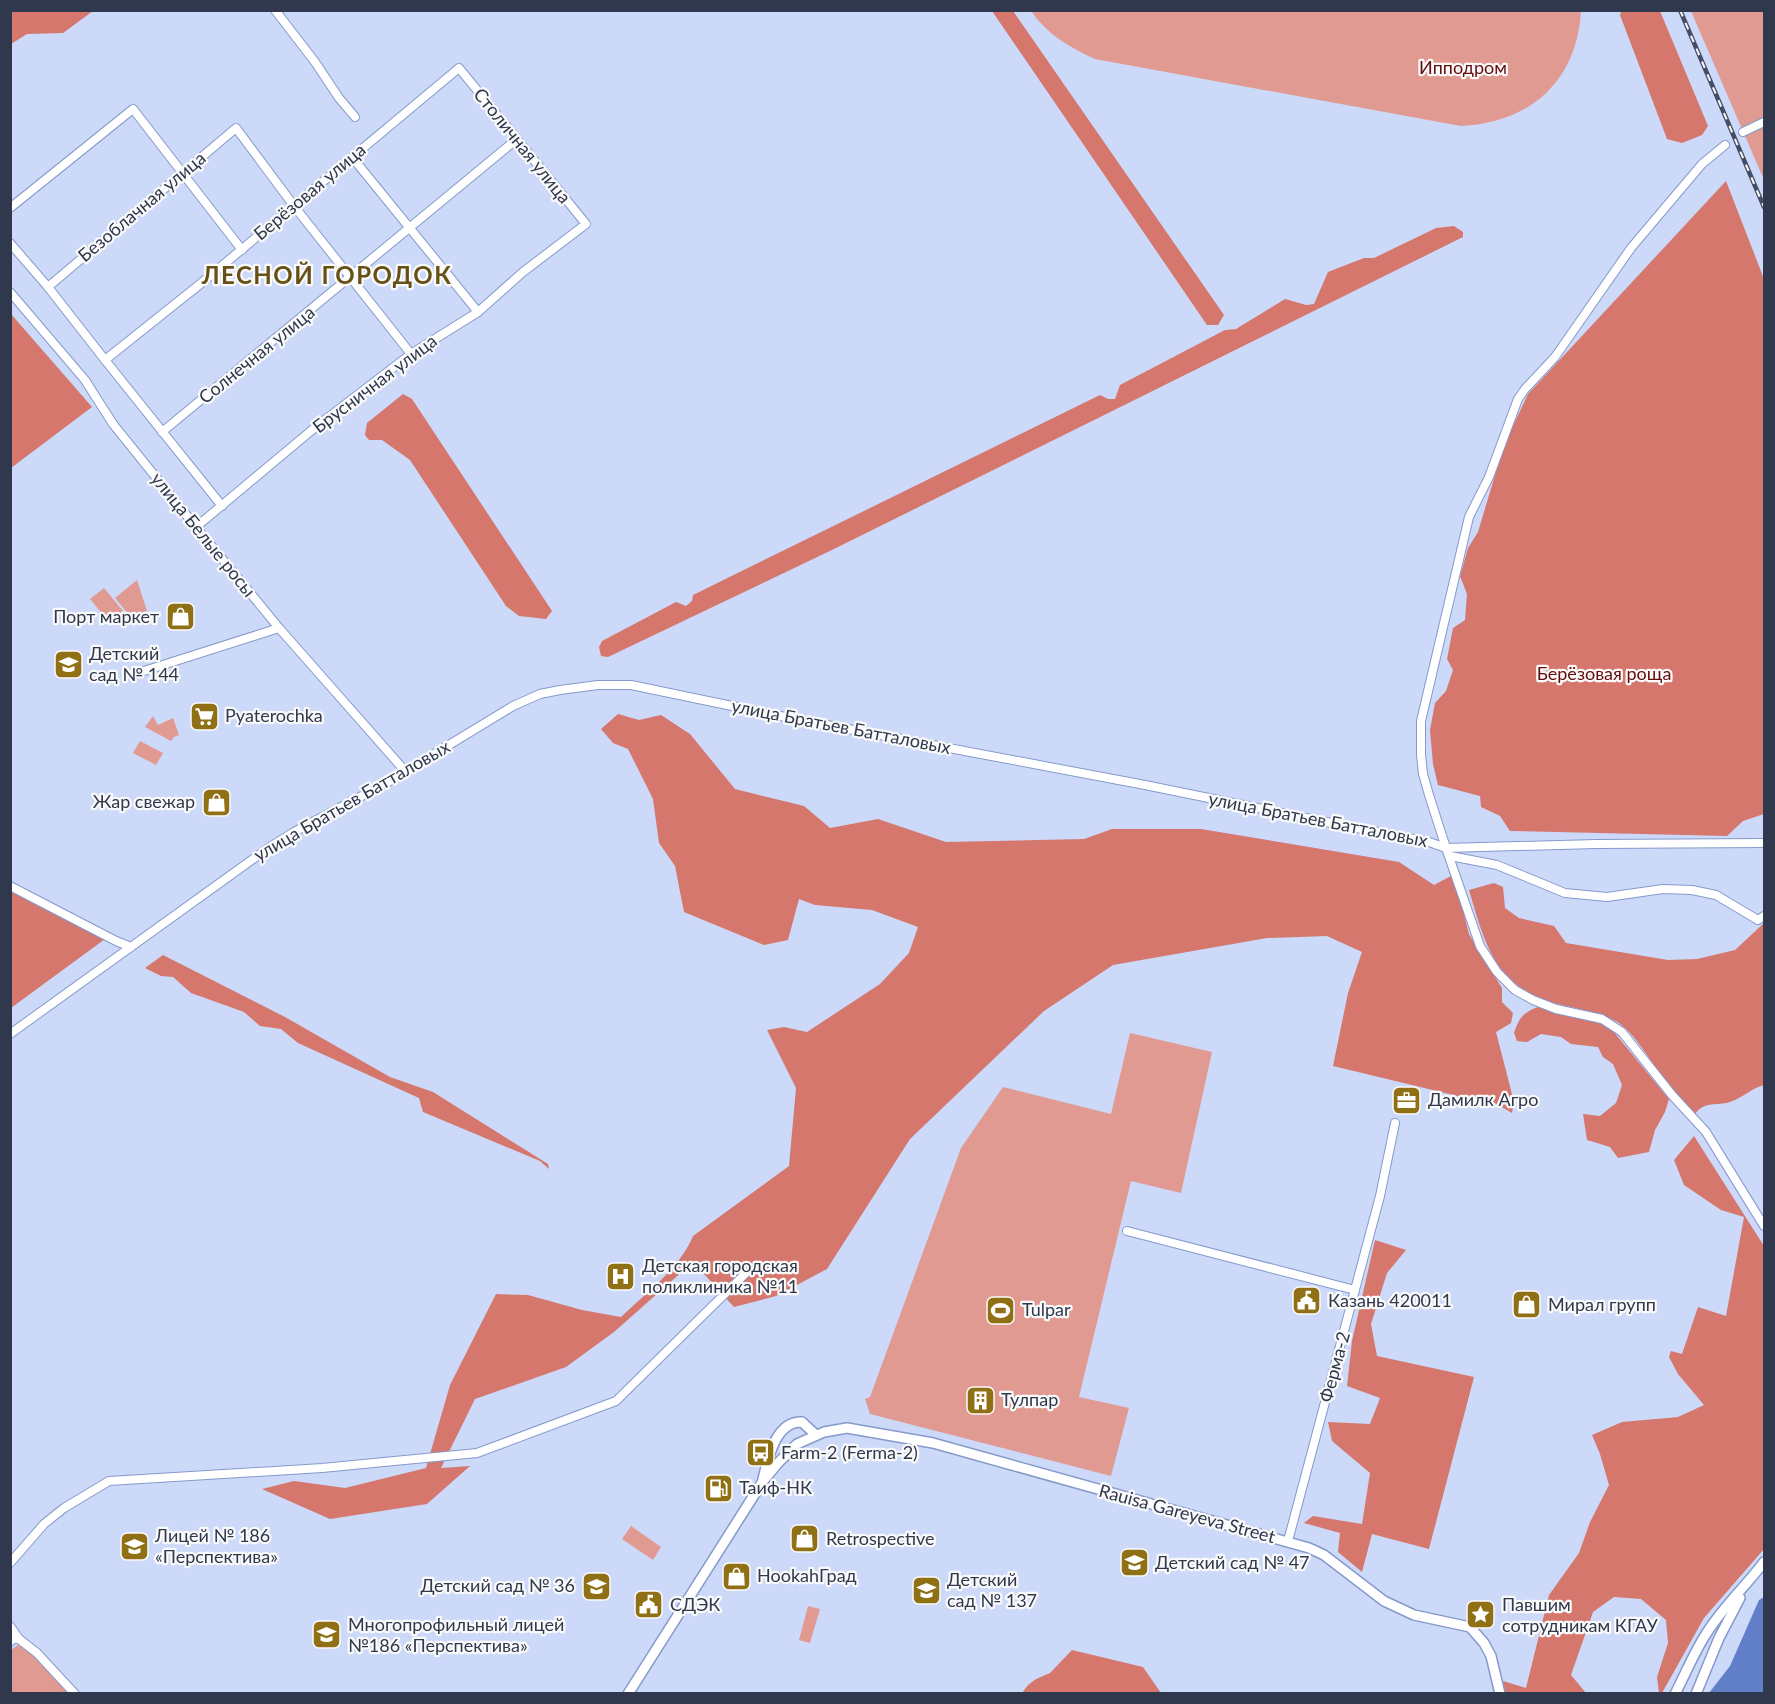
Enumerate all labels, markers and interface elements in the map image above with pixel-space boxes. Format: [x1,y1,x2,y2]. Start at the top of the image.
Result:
park label: Ипподром [1419,56,1507,78]
street label: Столичная улица [469,83,576,208]
street label: Берёзовая улица [249,138,370,244]
street label: Безоблачная улица [73,146,210,266]
district label: ЛЕСНОЙ ГОРОДОК [201,260,452,289]
street label: Солнечная улица [194,301,319,408]
street label: Брусничная улица [308,329,441,437]
street label: улица Белые росы [147,468,261,601]
shop icon: Порт маркет [164,601,196,633]
place label: Порт маркет [53,605,159,627]
place label: Детский сад № 144 [89,642,179,685]
school or university icon: Детский сад № 144 [52,648,84,680]
park label: Берёзовая роща [1537,662,1671,684]
street label: улица Братьев Батталовых [730,694,953,758]
supermarket icon: Pyaterochka [188,700,220,732]
place label: Pyaterochka [225,704,323,726]
street label: улица Братьев Батталовых [249,735,454,865]
shop icon: Жар свежар [200,786,232,818]
street label: улица Братьев Батталовых [1207,787,1430,851]
place label: Жар свежар [93,790,195,812]
office icon: Дамилк Агро [1391,1084,1423,1116]
place label: Дамилк Агро [1428,1088,1538,1110]
place label: Детская городская поликлиника №11 [642,1254,798,1297]
hospital icon: Детская городская поликлиника №11 [605,1260,637,1292]
public building icon: Казань 420011 [1291,1285,1323,1317]
place label: Казань 420011 [1328,1289,1452,1311]
shop icon: Мирал групп [1511,1289,1543,1321]
place label: Мирал групп [1548,1293,1656,1315]
sports icon: Tulpar [985,1294,1017,1326]
place label: Tulpar [1022,1298,1071,1320]
street label: Ферма-2 [1314,1329,1354,1405]
building icon: Тулпар [964,1384,996,1416]
place label: Тулпар [1001,1388,1058,1410]
bus stop icon: Farm-2 (Ferma-2) [744,1437,776,1469]
place label: Farm-2 (Ferma-2) [781,1441,918,1463]
fuel station icon: Таиф-НК [702,1472,734,1504]
place label: Таиф-НК [739,1476,812,1498]
street label: Rauisa Gareyeva Street [1097,1479,1278,1547]
shop icon: Retrospective [789,1523,821,1555]
place label: Лицей № 186 «Перспектива» [154,1524,278,1567]
place label: Retrospective [826,1527,935,1549]
school or university icon: Лицей № 186 «Перспектива» [118,1530,150,1562]
school or university icon: Детский сад № 47 [1118,1547,1150,1579]
place label: Детский сад № 47 [1155,1551,1310,1573]
shop icon: HookahГрад [720,1560,752,1592]
place label: HookahГрад [757,1564,857,1586]
place label: Детский сад № 137 [947,1568,1037,1611]
school or university icon: Детский сад № 36 [580,1570,612,1602]
place label: Детский сад № 36 [420,1574,575,1596]
school or university icon: Детский сад № 137 [910,1574,942,1606]
public building icon: СДЭК [633,1589,665,1621]
place label: СДЭК [670,1593,720,1615]
place label: Павшим сотрудникам КГАУ [1502,1593,1659,1636]
place icon: Павшим сотрудникам КГАУ [1465,1599,1497,1631]
place label: Многопрофильный лицей №186 «Перспектива» [348,1613,564,1656]
school or university icon: Многопрофильный лицей №186 «Перспектива» [311,1619,343,1651]

